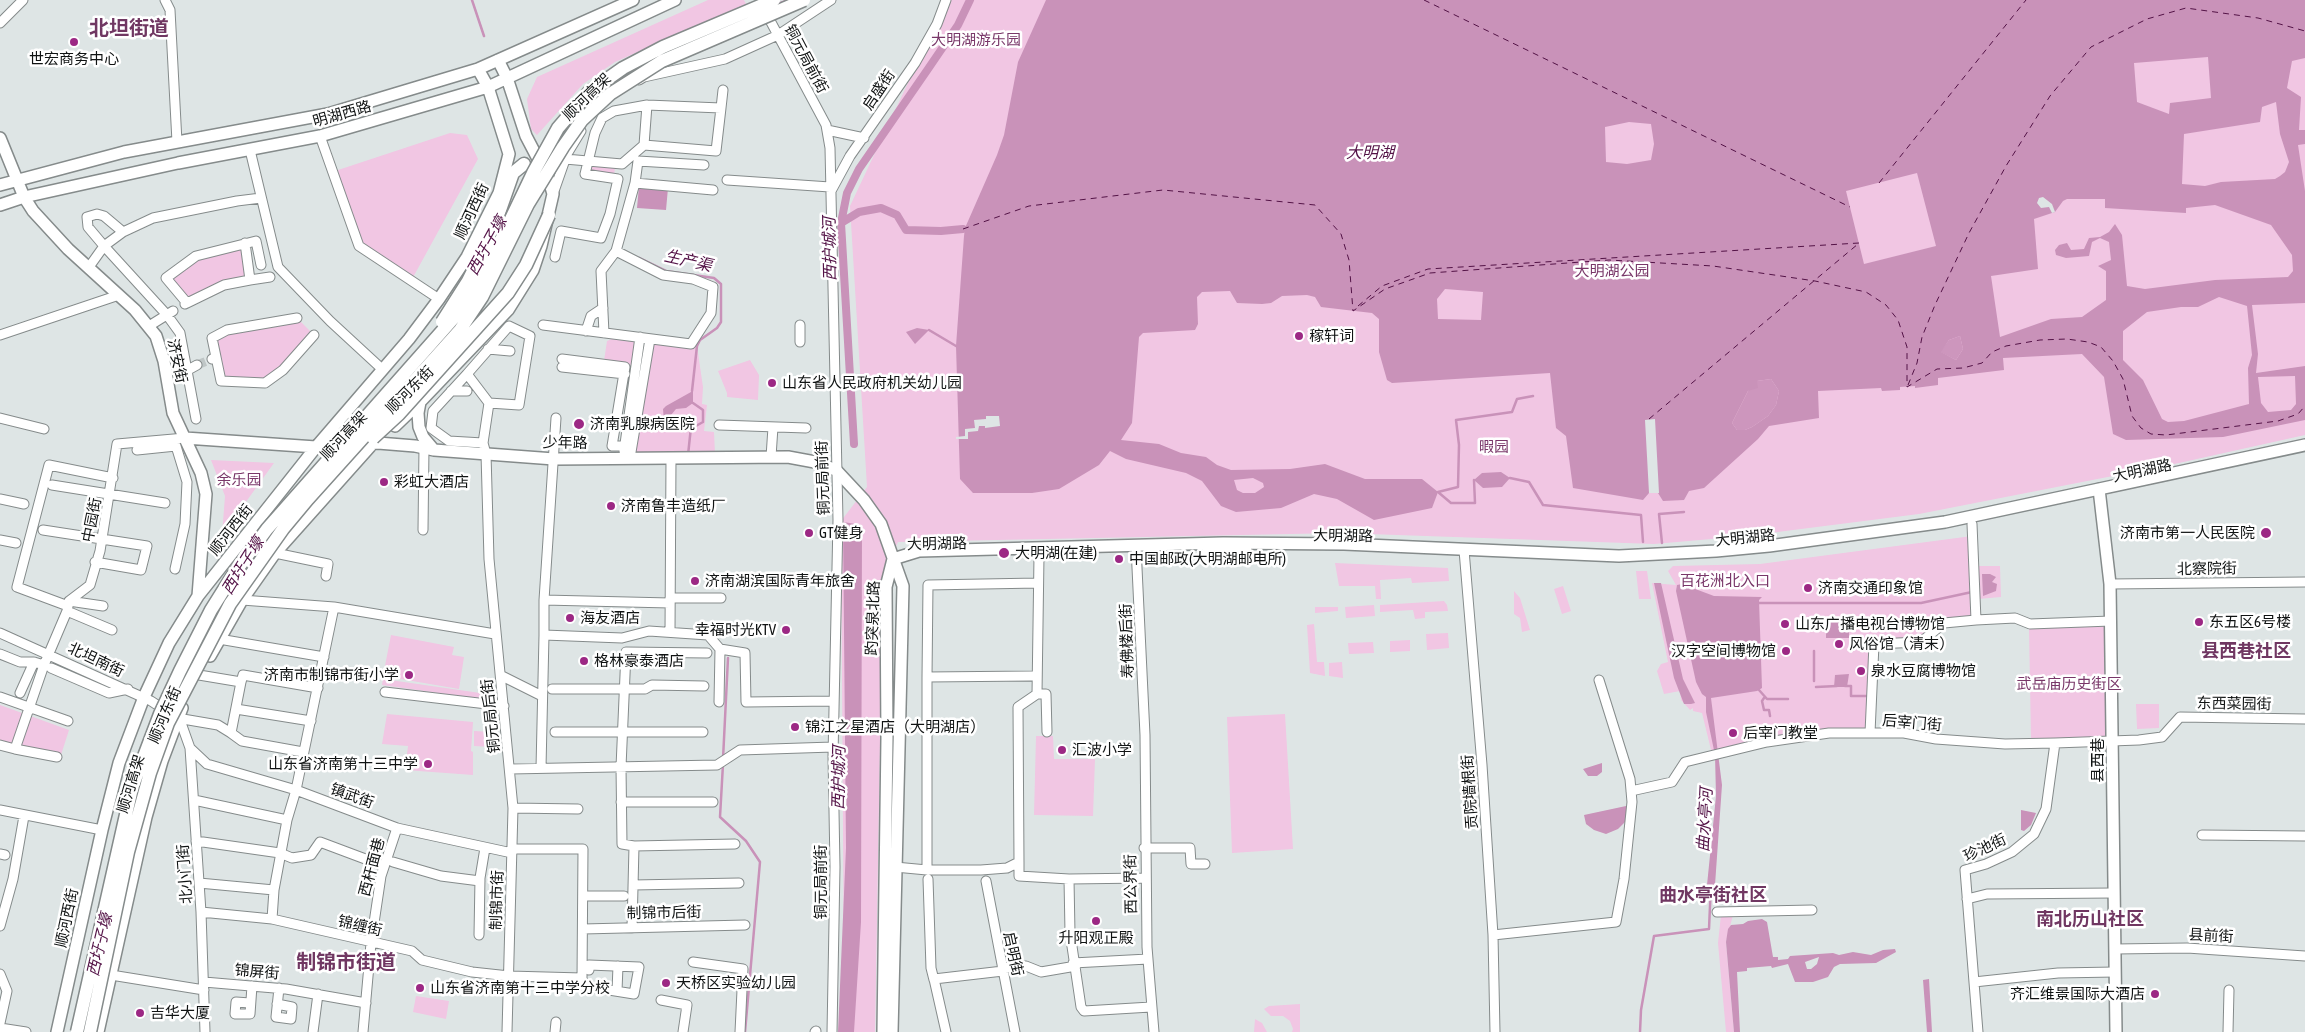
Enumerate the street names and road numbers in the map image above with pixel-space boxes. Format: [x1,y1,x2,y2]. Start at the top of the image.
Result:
street label: 铜元局前街 [780,22,832,96]
street label: 启盛街 [859,66,899,114]
street label: 顺河高架 [559,70,615,124]
street label: 明湖西路 [311,97,373,131]
street label: 顺河西街 [451,180,493,242]
street label: 济安街 [164,337,190,385]
street label: 顺河东街 [382,362,438,418]
street label: 顺河高架 [317,408,371,464]
street label: 少年路 [542,434,588,452]
street label: 铜元局前街 [813,440,833,516]
street label: 大明湖路 [2111,456,2173,486]
street label: 中园街 [79,496,105,544]
street label: 顺河西街 [205,501,257,559]
street label: 大明湖路 [1313,526,1373,546]
street label: 大明湖路 [1714,526,1776,550]
street label: 大明湖路 [907,534,967,554]
street label: 北察院街 [2177,559,2237,579]
street label: 趵突泉北路 [863,580,883,656]
street label: 寿佛楼后街 [1117,603,1137,679]
street label: 北坦南街 [65,639,127,681]
street label: 铜元局后街 [478,678,504,754]
street label: 顺河东街 [145,684,185,746]
street label: 东西菜园街 [2196,694,2272,714]
street label: 后宰门街 [1881,711,1943,735]
street label: 县西巷 [2089,738,2107,782]
street label: 顺河高架 [114,753,148,815]
street label: 贡院墙根街 [1458,754,1482,830]
street label: 镇武街 [328,780,376,812]
street label: 珍池街 [1961,830,2009,866]
street label: 西杆面巷 [356,836,388,898]
street label: 北小门街 [174,843,196,905]
street label: 铜元局前街 [812,845,830,919]
street label: 西公界街 [1121,854,1141,914]
street label: 制锦市街 [487,870,507,930]
street label: 顺河西街 [52,887,82,949]
street label: 制锦市后街 [626,903,702,923]
street label: 锦缠街 [336,912,384,940]
street label: 县前街 [2188,926,2234,946]
street label: 启明街 [1000,930,1026,978]
street label: 锦屏街 [234,961,280,983]

